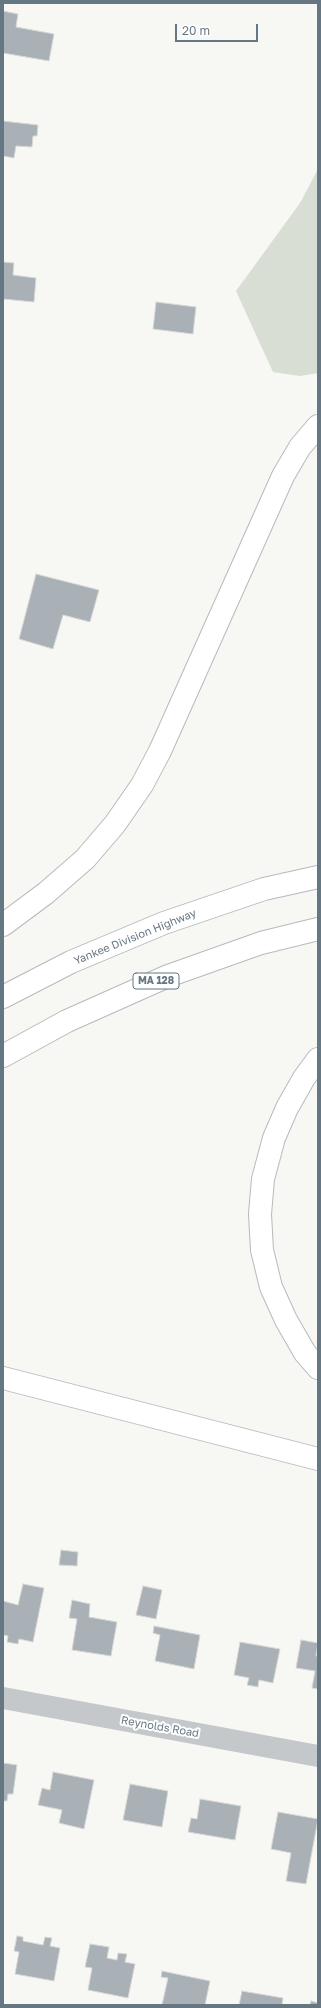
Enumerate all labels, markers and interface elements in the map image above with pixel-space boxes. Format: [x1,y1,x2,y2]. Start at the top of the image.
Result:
scale bar [177,16,260,42]
text: 20 m [182,23,210,38]
street label: Yankee Division Highway [72,906,198,968]
road number: MA 128 [133,973,179,989]
street label: Reynolds Road [120,1714,200,1740]

